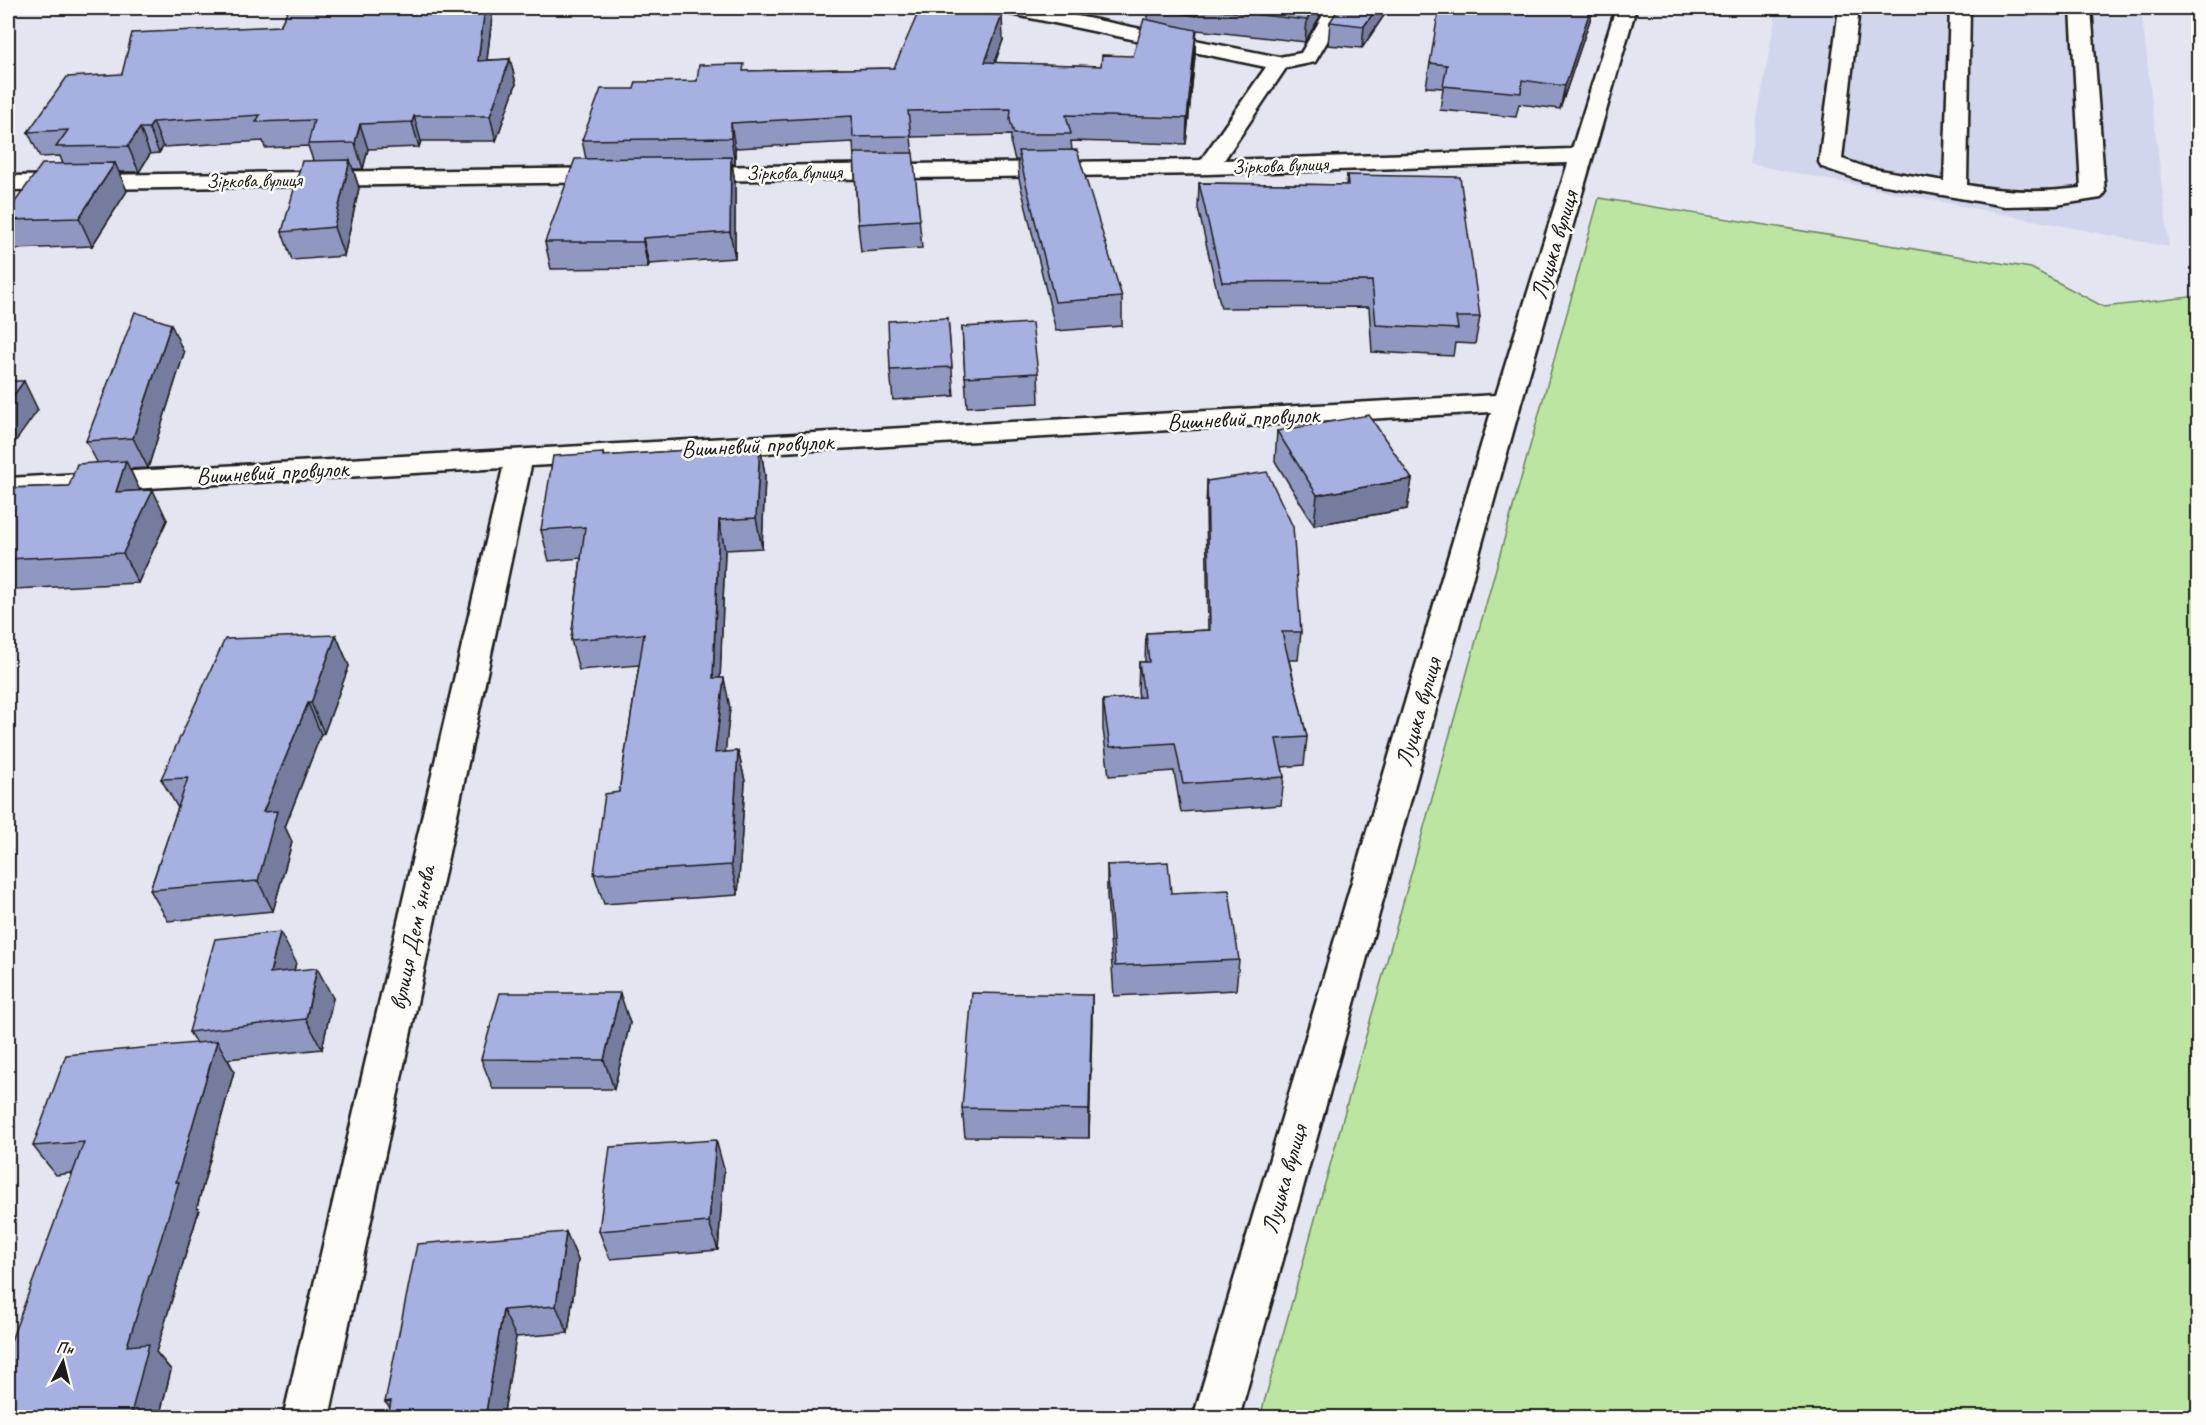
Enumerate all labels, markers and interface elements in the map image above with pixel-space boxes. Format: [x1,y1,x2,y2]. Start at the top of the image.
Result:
street label: Зіркова вулиця [1232,151,1330,180]
street label: Зіркова вулиця [746,159,844,186]
street label: Зіркова вулиця [206,167,304,194]
street label: Луцька вулиця [1523,186,1585,303]
street label: Вишневий провулок [1166,399,1322,437]
street label: Вишневий провулок [680,426,836,464]
street label: Вишневий провулок [195,453,351,491]
street label: Луцька вулиця [1388,653,1448,770]
street label: вулиця Демʼянова [382,861,442,1013]
street label: Луцька вулиця [1254,1120,1314,1237]
north arrow [33,1332,93,1392]
text: Пн [55,1337,75,1359]

